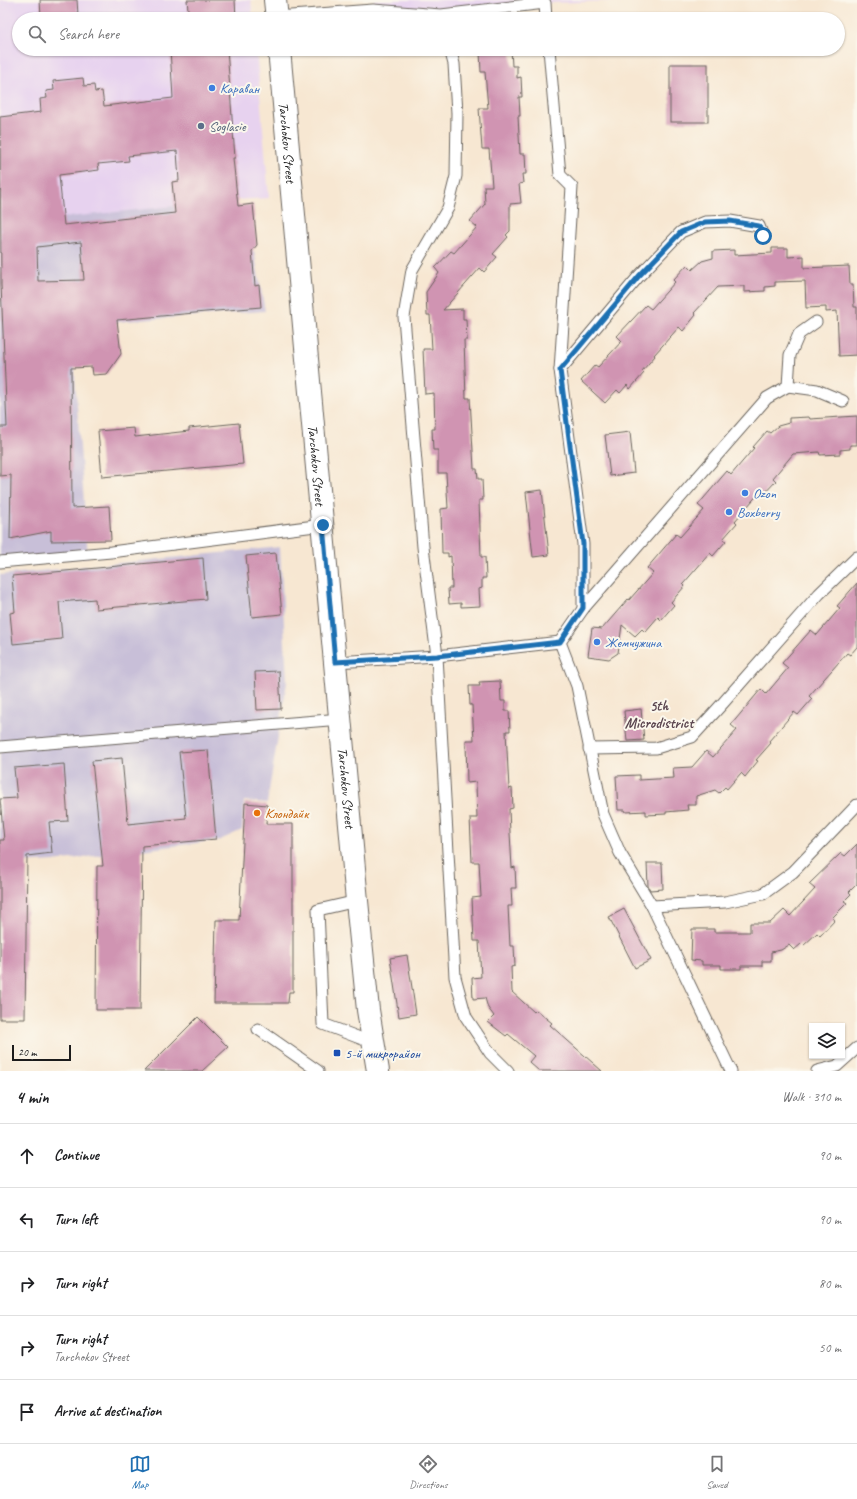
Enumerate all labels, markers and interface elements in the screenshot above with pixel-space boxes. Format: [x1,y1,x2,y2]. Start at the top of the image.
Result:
search box [12,12,845,56]
icon: search [26,23,48,45]
text: Search here [58,25,119,44]
place label: Караван [220,80,260,97]
marker: Караван [207,83,217,93]
street label: Tarchokov Street [275,102,300,185]
place label: Soglasie [209,118,247,135]
marker: Soglasie [196,121,206,131]
route start [754,227,772,245]
street label: Tarchokov Street [305,424,329,508]
place label: Ozon [753,485,777,502]
marker: Ozon [740,488,750,498]
place label: Boxberry [737,504,781,521]
marker: Boxberry [724,507,734,517]
route end [314,516,332,534]
place label: Жемчужина [605,634,662,651]
marker: Жемчужина [592,637,602,647]
district label: 5th Microdistrict [625,697,695,733]
street label: Tarchokov Street [334,747,359,830]
place label: Клондайк [265,805,310,822]
marker: Клондайк [252,808,262,818]
map controls [809,1023,845,1059]
button: layers [809,1023,845,1059]
scale bar [12,1043,71,1062]
text: 20 m [18,1045,37,1059]
place label: 5-й микрорайон [345,1045,421,1062]
marker: 5-й микрорайон [332,1048,342,1058]
text: 4 min [16,1087,49,1108]
text: Walk · 310 m [782,1089,841,1105]
icon: ahead [16,1145,38,1167]
text: Continue [54,1146,99,1165]
text: 90 m [819,1148,841,1164]
icon: left [16,1209,38,1231]
text: Turn left [54,1210,97,1229]
text: 90 m [819,1212,841,1228]
icon: right [16,1273,38,1295]
text: Turn right [54,1274,107,1293]
text: 80 m [819,1276,841,1292]
text: Turn right [54,1330,107,1349]
icon: right [16,1337,38,1359]
text: 50 m [819,1340,841,1356]
text: Tarchokov Street [54,1349,129,1365]
icon: arrive [16,1401,38,1423]
text: Arrive at destination [54,1402,161,1421]
tab: Map [129,1453,151,1491]
tab: Directions [409,1453,448,1491]
tab: Saved [706,1453,728,1491]

